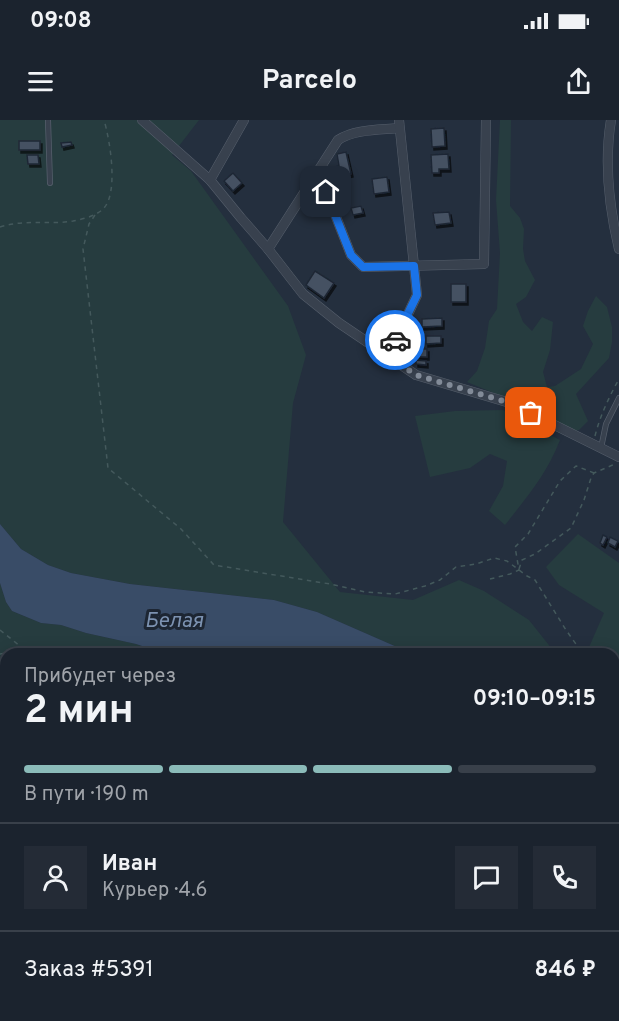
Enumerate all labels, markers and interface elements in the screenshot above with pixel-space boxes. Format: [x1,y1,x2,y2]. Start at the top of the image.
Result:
text: 09:08 [30,8,92,35]
text: Parcelo [262,64,357,98]
icon: menu [24,65,57,98]
icon: share [562,65,595,98]
pin [300,166,351,217]
icon: home [309,175,342,208]
courier [365,310,425,370]
icon: car [379,324,412,357]
pin [505,387,556,438]
icon: bag [514,396,547,429]
water label: Белая [145,608,204,635]
text: Прибудет через [24,664,176,690]
text: 09:10–09:15 [473,686,596,713]
text: 2 мин [24,688,134,737]
text: В пути · 190 m [24,782,149,808]
button: person [24,846,87,909]
button: chat [455,846,518,909]
button: phone [533,846,596,909]
text: Иван [102,851,157,878]
text: Курьер · 4.6 [102,878,207,904]
text: Заказ #5391 [24,957,154,984]
text: 846 ₽ [535,957,596,984]

